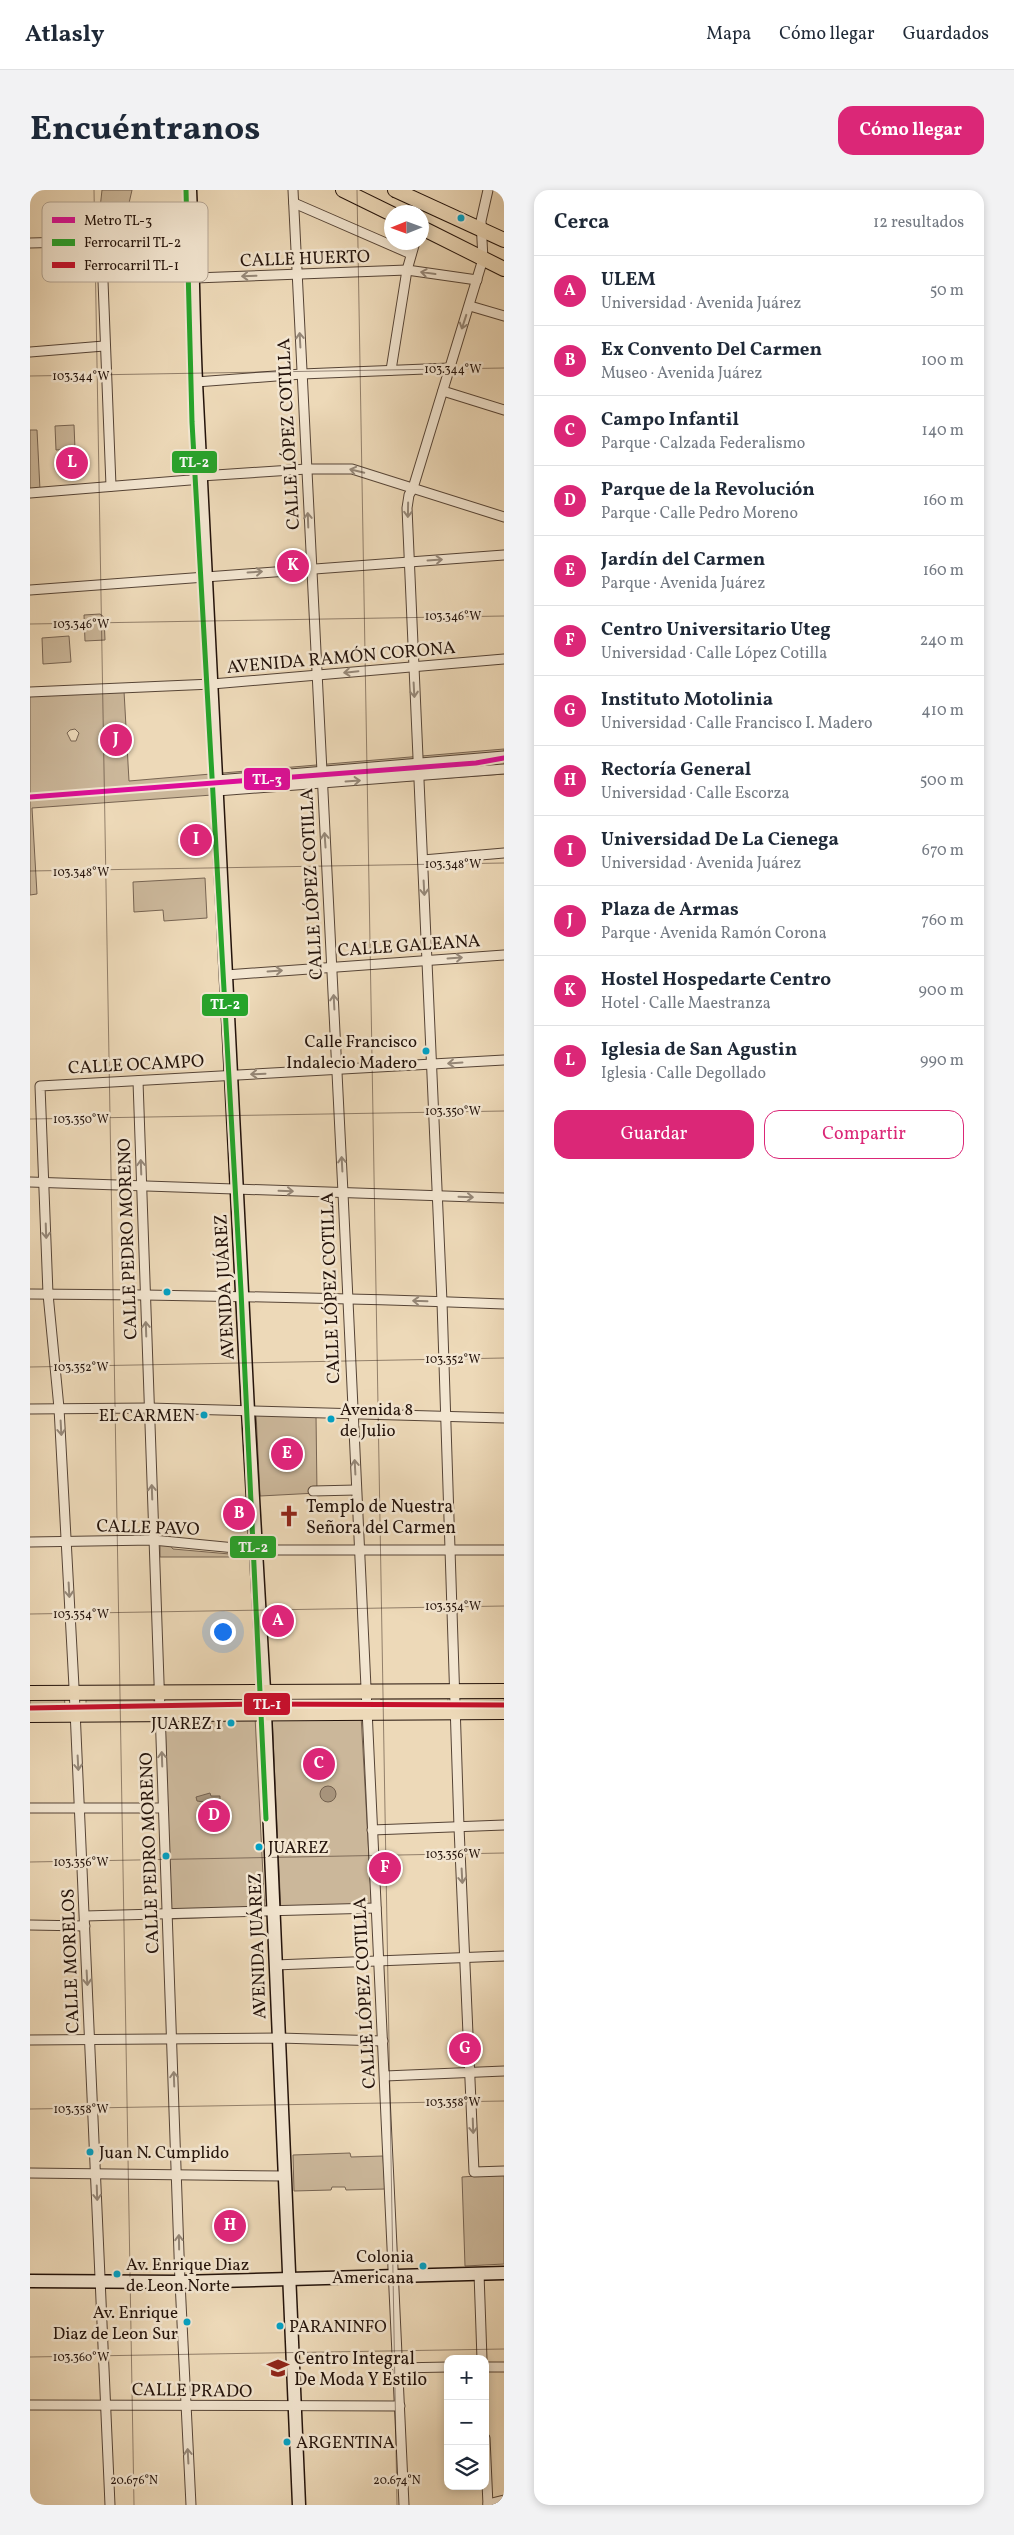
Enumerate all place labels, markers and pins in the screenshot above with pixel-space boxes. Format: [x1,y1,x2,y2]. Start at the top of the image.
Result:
unlabelled marker [456,213,466,223]
pin: L [56,444,88,482]
pin: K [277,547,309,585]
pin: J [100,721,132,759]
pin: I [180,821,212,859]
place label: Calle Francisco Indalecio Madero [286,1031,417,1075]
marker: Calle Francisco Indalecio Madero [421,1046,431,1056]
unlabelled marker [162,1287,172,1297]
place label: Avenida 8 de Julio [340,1399,413,1443]
place label: EL CARMEN [99,1405,195,1428]
marker: EL CARMEN [199,1410,209,1420]
marker: Avenida 8 de Julio [326,1414,336,1424]
pin: E [271,1435,303,1473]
pin: B [223,1495,255,1533]
place label: Templo de Nuestra Señora del Carmen [306,1495,456,1541]
church icon: Templo de Nuestra Señora del Carmen [276,1503,302,1529]
pin: A [262,1602,294,1640]
place label: JUAREZ 1 [151,1713,222,1736]
marker: JUAREZ 1 [226,1718,236,1728]
pin: C [303,1745,335,1783]
pin: D [198,1797,230,1835]
place label: JUAREZ [268,1837,329,1860]
marker: JUAREZ [254,1842,264,1852]
pin: F [369,1849,401,1887]
unlabelled marker [161,1851,171,1861]
pin: G [449,2030,481,2068]
place label: Juan N. Cumplido [99,2142,229,2165]
marker: Juan N. Cumplido [85,2147,95,2157]
pin: H [214,2207,246,2245]
place label: Colonia Americana [332,2246,414,2290]
place label: Av. Enrique Diaz de Leon Norte [126,2254,249,2298]
marker: Colonia Americana [418,2261,428,2271]
marker: Av. Enrique Diaz de Leon Norte [112,2269,122,2279]
place label: Av. Enrique Diaz de Leon Sur [53,2302,178,2346]
place label: PARANINFO [289,2316,387,2339]
marker: Av. Enrique Diaz de Leon Sur [182,2317,192,2327]
marker: PARANINFO [275,2321,285,2331]
place label: Centro Integral De Moda Y Estilo [294,2347,427,2393]
school or university icon: Centro Integral De Moda Y Estilo [265,2355,291,2381]
place label: ARGENTINA [296,2432,395,2455]
marker: ARGENTINA [282,2437,292,2447]

